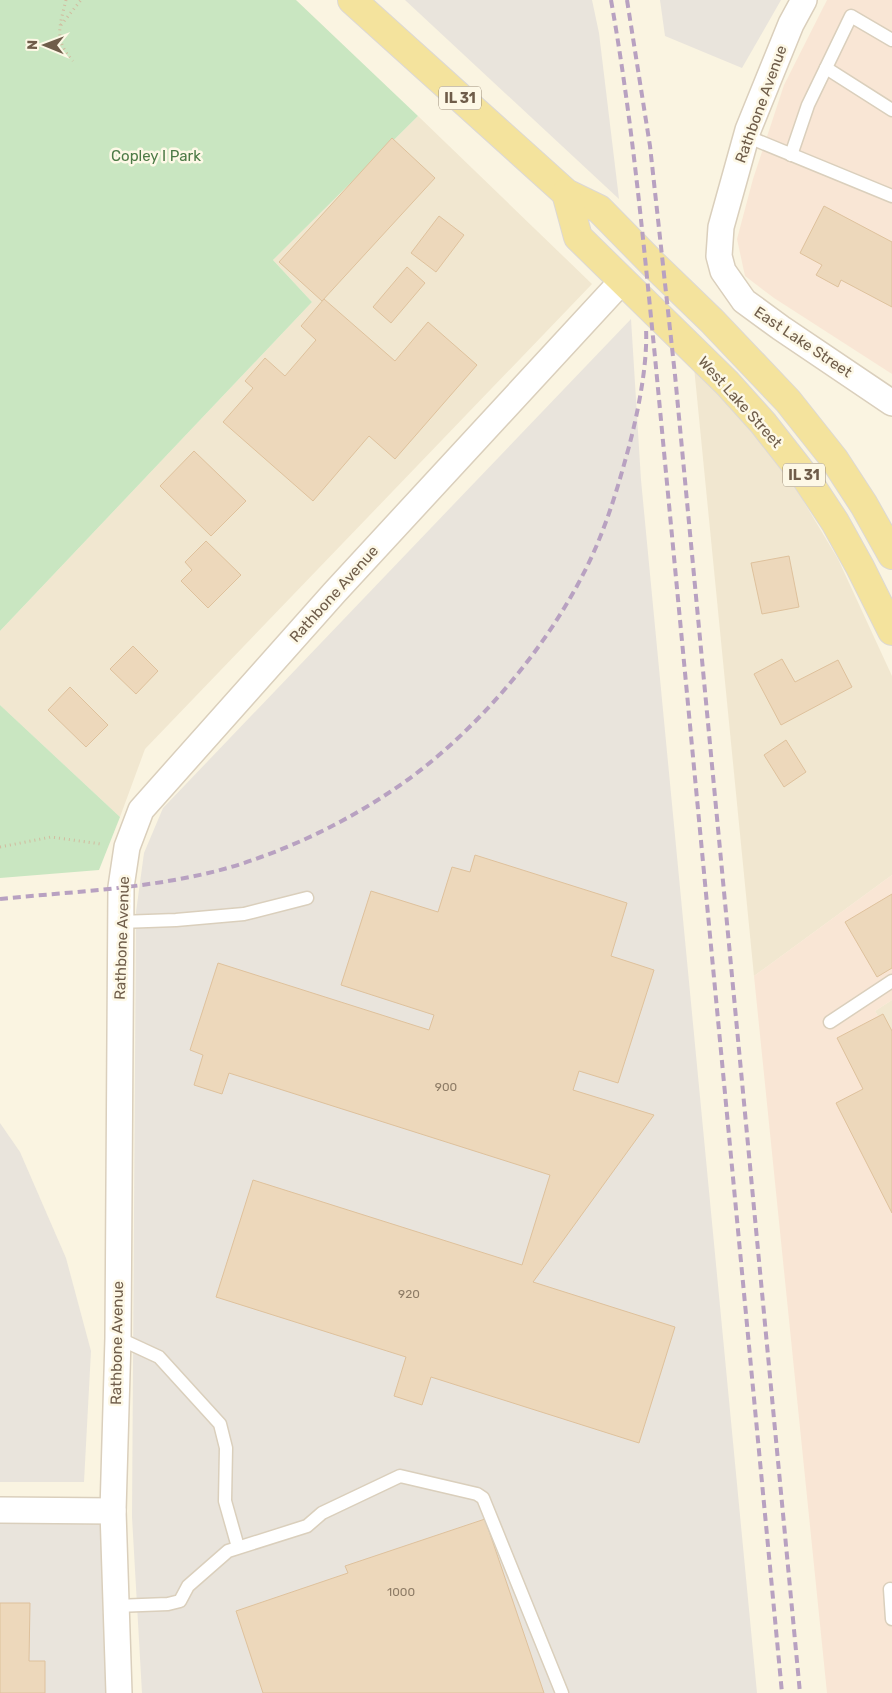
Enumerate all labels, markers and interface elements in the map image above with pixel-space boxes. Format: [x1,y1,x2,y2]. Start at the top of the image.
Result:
north arrow [20,20,70,70]
text: N [24,40,41,50]
street label: Rathbone Avenue [731,43,791,165]
road number: IL 31 [439,86,481,110]
park label: Copley I Park [111,147,201,165]
street label: East Lake Street [751,303,855,381]
street label: West Lake Street [694,353,786,452]
road number: IL 31 [783,464,825,486]
street label: Rathbone Avenue [286,542,382,646]
street label: Rathbone Avenue [111,876,133,1000]
house number: 900 [435,1080,457,1094]
street label: Rathbone Avenue [107,1281,127,1405]
house number: 920 [398,1287,420,1301]
house number: 1000 [387,1585,415,1599]

